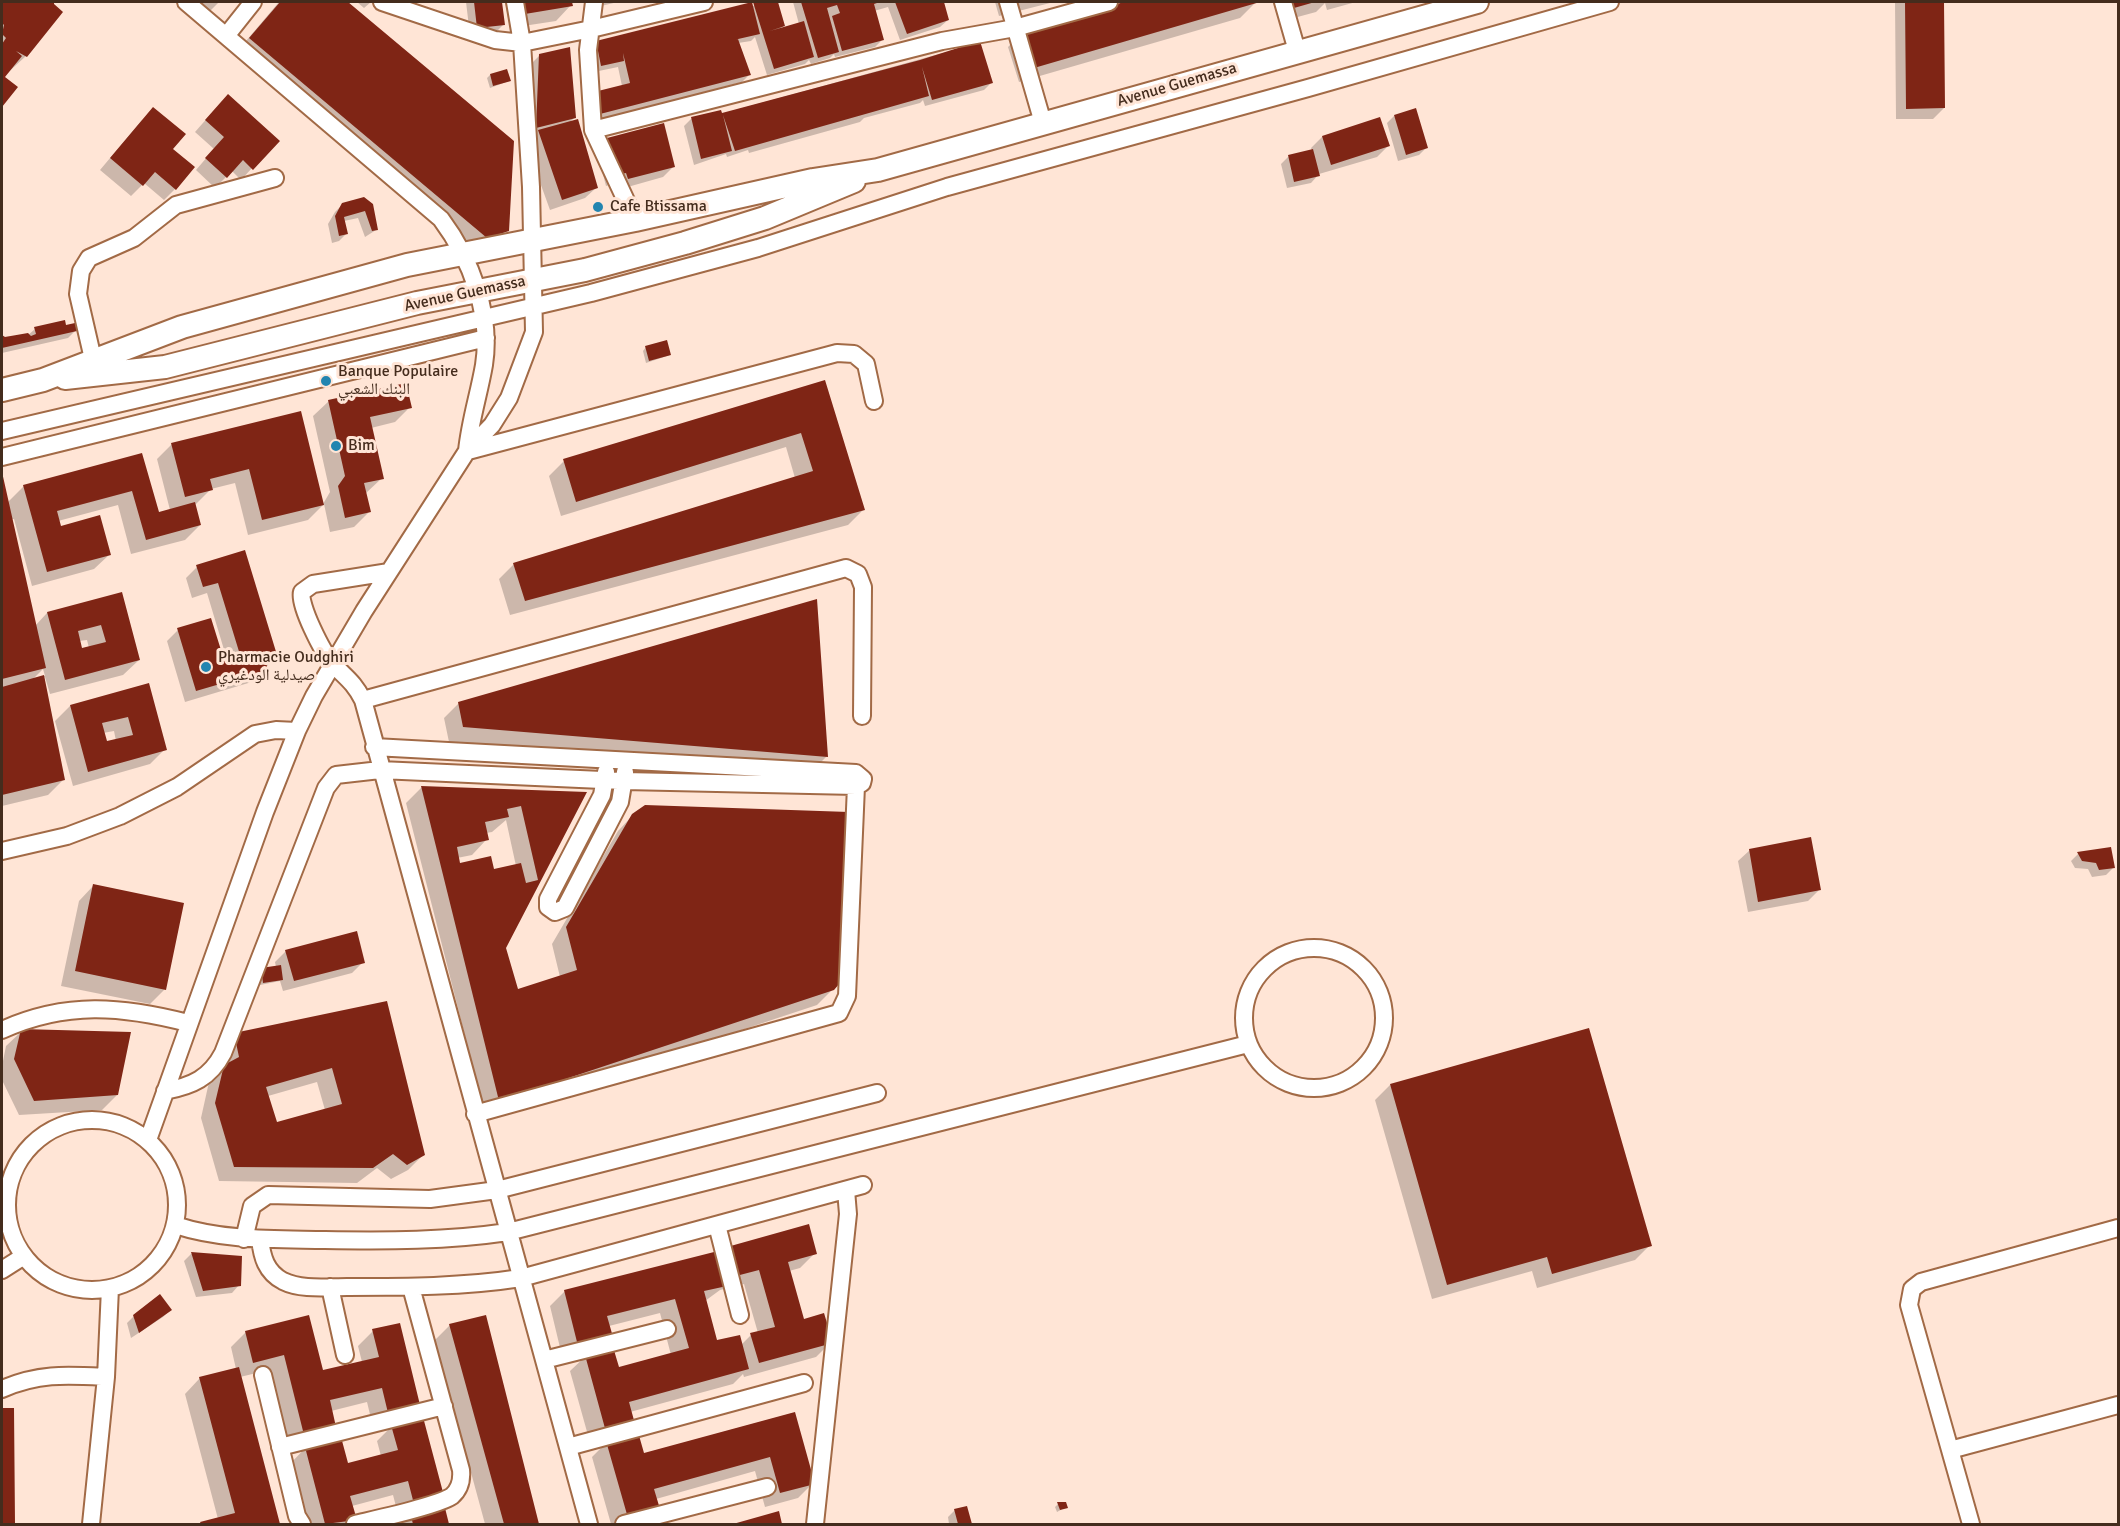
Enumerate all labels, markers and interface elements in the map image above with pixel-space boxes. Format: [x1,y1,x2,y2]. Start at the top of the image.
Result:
street label: Avenue Guemassa [1115,59,1239,111]
place label: Cafe Btissama [610,197,707,217]
marker: Cafe Btissama [591,200,605,214]
street label: Avenue Guemassa [403,272,527,316]
place label: Banque Populaire البنك الشعبي [338,362,458,400]
marker: Banque Populaire البنك الشعبي [319,374,333,388]
place label: Bim [348,436,375,456]
marker: Bim [329,439,343,453]
place label: Pharmacie Oudghiri صيدلية الودغيري [218,648,354,686]
marker: Pharmacie Oudghiri صيدلية الودغيري [199,660,213,674]

